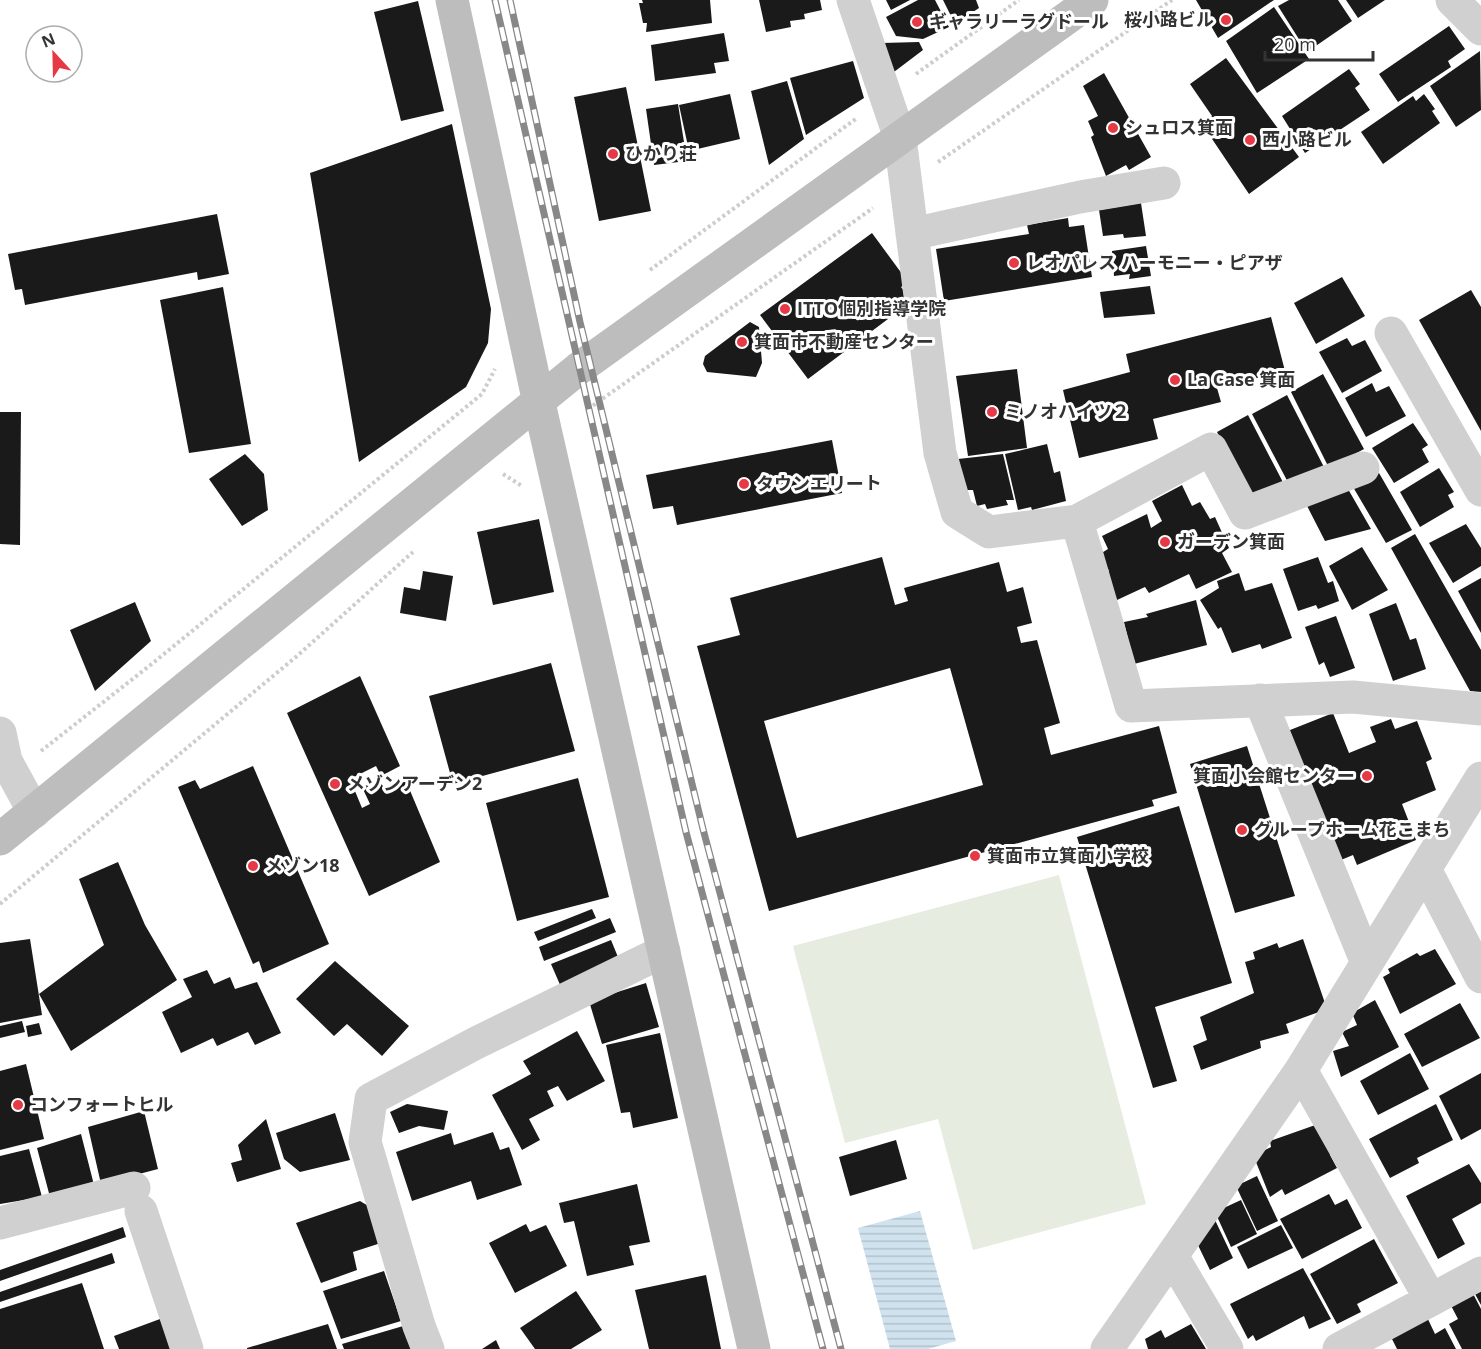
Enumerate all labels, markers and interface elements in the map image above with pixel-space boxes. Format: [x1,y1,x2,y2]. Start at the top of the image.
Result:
place label: 桜小路ビル [1124,7,1214,31]
place label: ギャラリーラグドール [929,9,1109,33]
marker: 桜小路ビル [1219,13,1233,27]
marker: ギャラリーラグドール [910,15,924,29]
north arrow [24,24,84,84]
scale bar [1265,24,1373,62]
text: N [38,27,59,53]
text: 20 m [1274,32,1316,56]
place label: シュロス箕面 [1125,115,1233,139]
marker: シュロス箕面 [1106,121,1120,135]
place label: 西小路ビル [1262,127,1352,151]
marker: 西小路ビル [1243,133,1257,147]
place label: ひかり荘 [625,141,697,165]
marker: ひかり荘 [606,147,620,161]
place label: レオパレス ハーモニー・ピアザ [1026,250,1283,274]
marker: レオパレス ハーモニー・ピアザ [1007,256,1021,270]
place label: ITTO個別指導学院 [797,296,946,320]
marker: ITTO個別指導学院 [778,302,792,316]
place label: 箕面市不動産センター [754,329,934,353]
marker: 箕面市不動産センター [735,335,749,349]
place label: La Case 箕面 [1187,367,1295,391]
marker: La Case 箕面 [1168,373,1182,387]
place label: ミノオハイツ２ [1004,399,1130,423]
marker: ミノオハイツ２ [985,405,999,419]
place label: タウンエリート [756,471,882,495]
marker: タウンエリート [737,477,751,491]
place label: ガーデン箕面 [1177,529,1285,553]
marker: ガーデン箕面 [1158,535,1172,549]
place label: 箕面小会館センター [1193,763,1355,787]
marker: 箕面小会館センター [1360,769,1374,783]
place label: メゾンアーデン2 [347,771,482,795]
marker: メゾンアーデン2 [328,777,342,791]
place label: グループホーム花こまち [1254,817,1450,841]
marker: グループホーム花こまち [1235,823,1249,837]
place label: 箕面市立箕面小学校 [987,843,1149,867]
marker: 箕面市立箕面小学校 [968,849,982,863]
place label: メゾン18 [265,853,340,877]
marker: メゾン18 [246,859,260,873]
place label: コンフォートヒル [30,1092,173,1116]
marker: コンフォートヒル [11,1098,25,1112]

